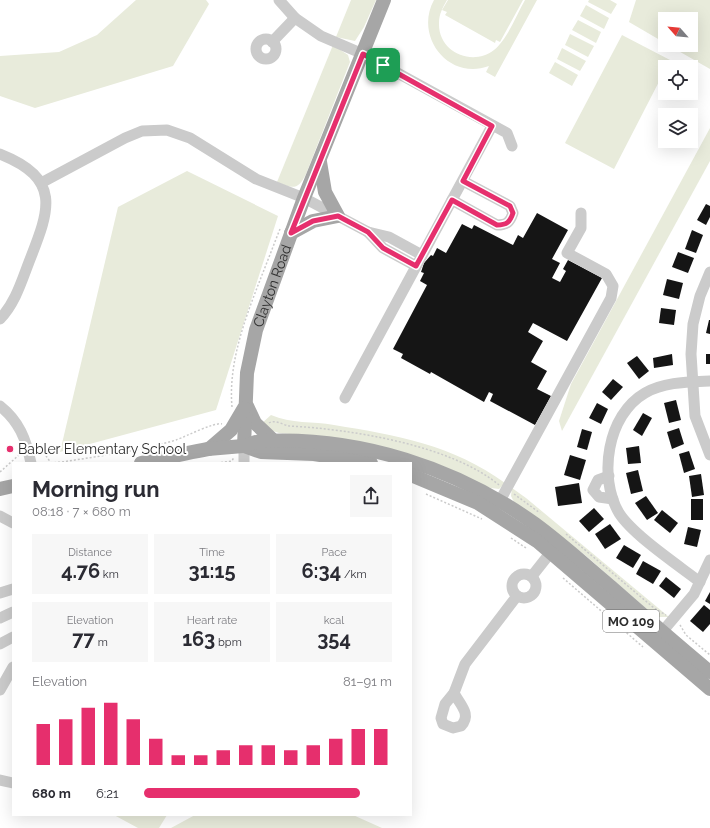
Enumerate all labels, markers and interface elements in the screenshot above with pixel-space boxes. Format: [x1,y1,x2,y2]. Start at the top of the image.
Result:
north arrow [658,12,698,52]
map controls [658,12,698,148]
pin [366,48,400,82]
icon: arrive [372,54,394,76]
button: locate [658,60,698,100]
button: layers [658,108,698,148]
street label: Clayton Road [250,242,294,329]
place label: Babler Elementary School [18,441,187,457]
marker: Babler Elementary School [5,444,15,454]
button: share [350,475,392,517]
text: Morning run [32,476,160,502]
text: 08:18 · 7 × 680 m [32,504,131,519]
text: Distance [68,546,112,559]
text: Time [199,546,225,559]
text: Pace [321,546,347,559]
text: 4.76 [61,559,100,583]
text: 31:15 [189,559,235,583]
text: 6:34 [301,559,341,583]
text: km [100,568,119,581]
text: /km [341,568,367,581]
road number: MO 109 [603,610,659,632]
text: Elevation [67,614,113,627]
text: Heart rate [187,614,237,627]
text: kcal [324,614,344,627]
text: 77 [72,627,95,651]
text: 163 [182,627,215,651]
text: 354 [317,627,351,651]
text: m [95,636,108,649]
text: bpm [215,636,242,649]
text: Elevation [32,674,87,689]
text: 81–91 m [343,674,392,689]
text: 680 m [32,786,71,801]
text: 6:21 [96,786,119,801]

